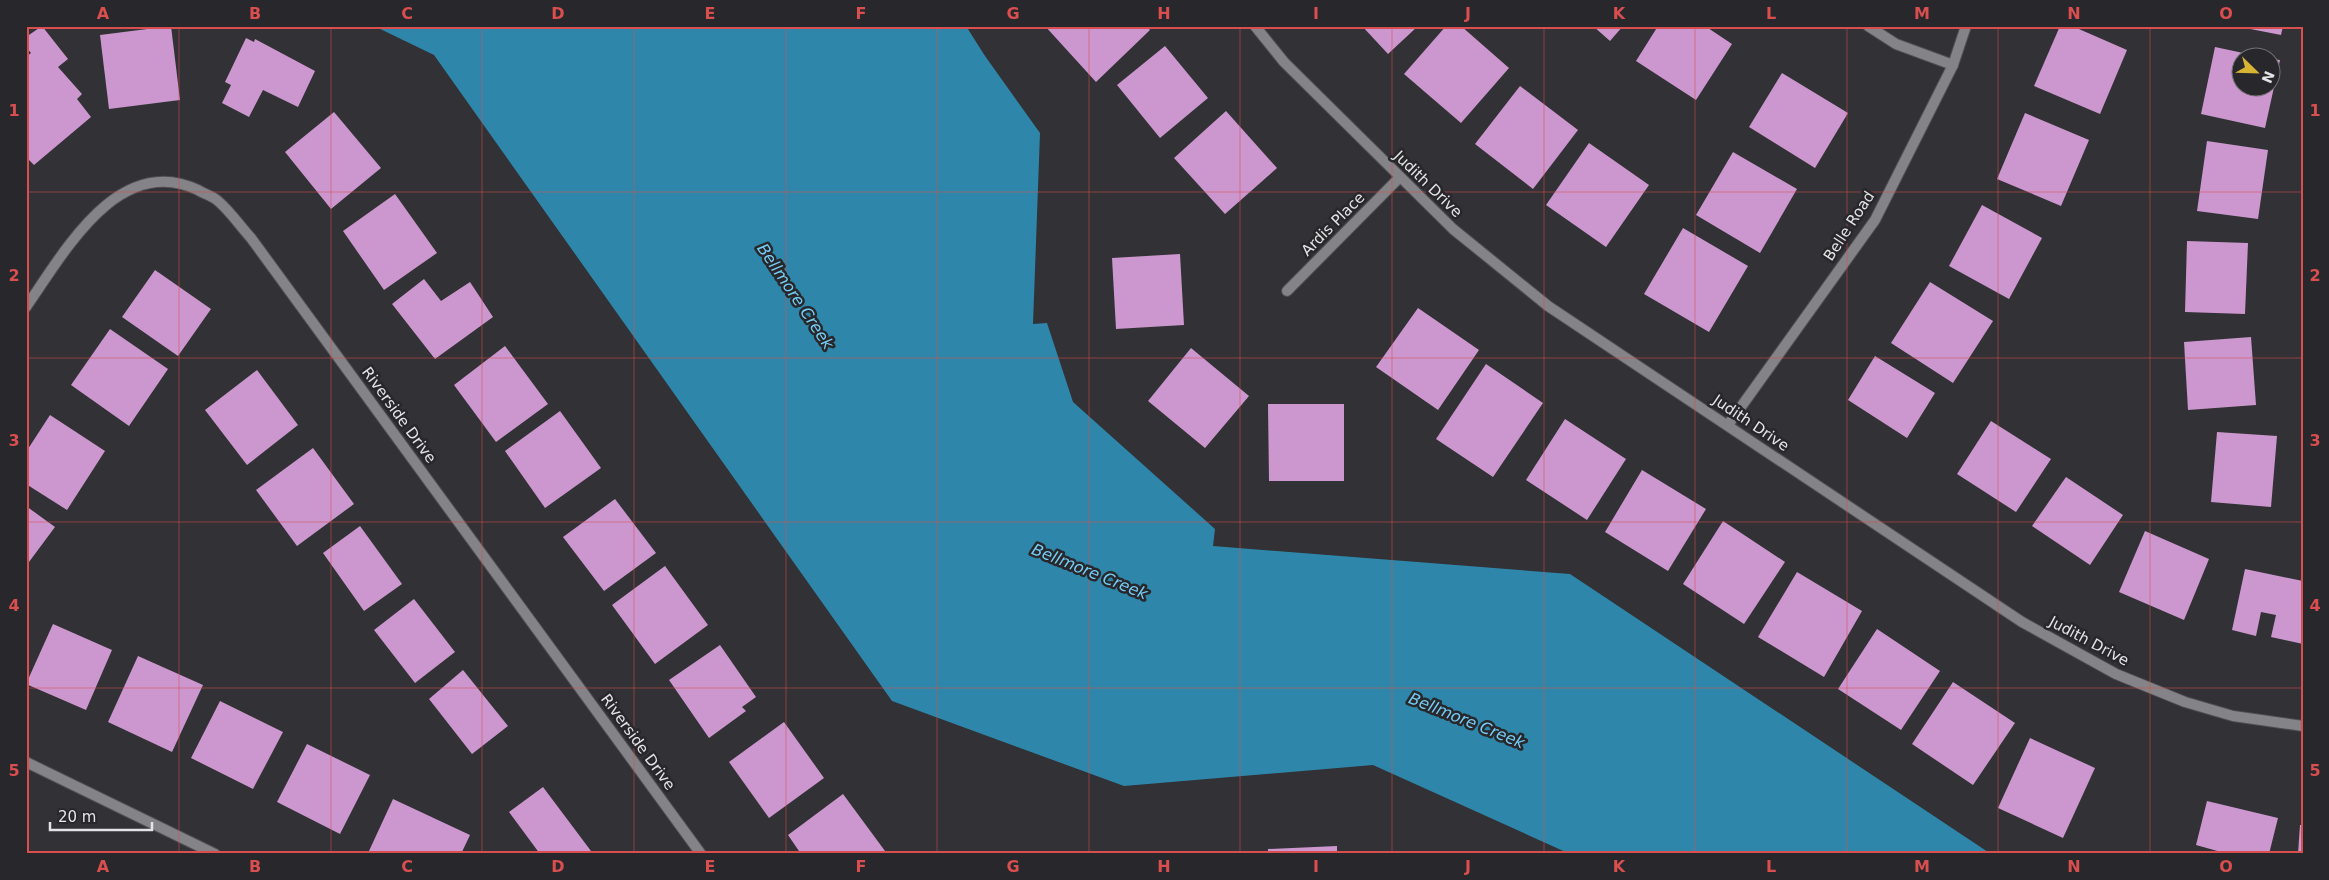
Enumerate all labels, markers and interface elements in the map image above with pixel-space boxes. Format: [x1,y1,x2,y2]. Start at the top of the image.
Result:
text: A [97,4,110,23]
text: B [249,4,261,23]
text: C [401,4,413,23]
text: D [551,4,565,23]
text: E [705,4,715,23]
text: F [856,4,866,23]
text: G [1006,4,1020,23]
text: H [1157,4,1171,23]
text: I [1313,4,1319,23]
text: J [1464,4,1471,23]
text: K [1613,4,1626,23]
text: L [1766,4,1776,23]
text: M [1914,4,1930,23]
text: N [2067,4,2081,23]
text: O [2219,4,2233,23]
north arrow [2232,48,2282,98]
text: N [2258,69,2278,86]
text: 1 [8,101,20,120]
text: 1 [2309,101,2321,120]
street label: Judith Drive [1389,146,1466,221]
street label: Belle Road [1820,188,1878,264]
street label: Ardis Place [1298,189,1368,259]
water label: Bellmore Creek [753,240,838,353]
text: 2 [8,266,20,285]
text: 2 [2309,266,2321,285]
street label: Riverside Drive [358,363,440,467]
street label: Judith Drive [1709,390,1792,455]
text: 3 [8,431,20,450]
text: 3 [2309,431,2321,450]
water label: Bellmore Creek [1029,540,1151,604]
text: 4 [8,596,20,615]
text: 4 [2309,596,2321,615]
street label: Judith Drive [2045,612,2132,670]
water label: Bellmore Creek [1406,689,1528,753]
street label: Riverside Drive [597,690,679,794]
text: 5 [8,761,20,780]
text: 5 [2309,761,2321,780]
scale bar [50,800,152,832]
text: 20 m [58,808,96,826]
text: A [97,857,110,876]
text: B [249,857,261,876]
text: C [401,857,413,876]
text: D [551,857,565,876]
text: E [705,857,715,876]
text: F [856,857,866,876]
text: G [1006,857,1020,876]
text: H [1157,857,1171,876]
text: I [1313,857,1319,876]
text: J [1464,857,1471,876]
text: K [1613,857,1626,876]
text: L [1766,857,1776,876]
text: M [1914,857,1930,876]
text: N [2067,857,2081,876]
text: O [2219,857,2233,876]

